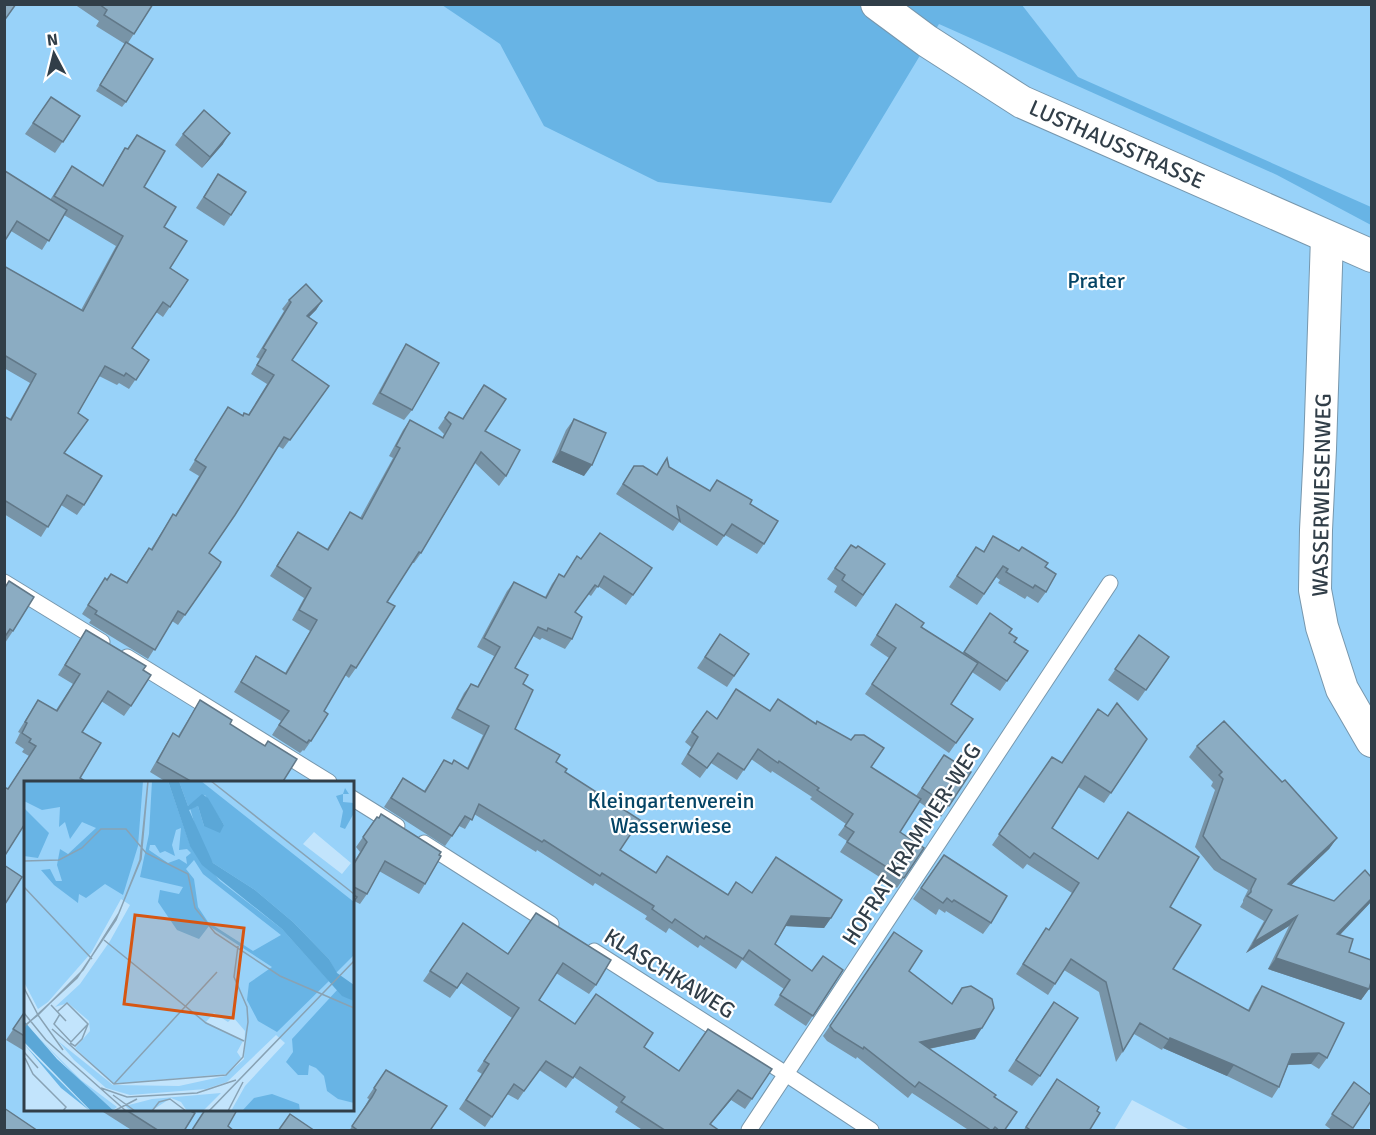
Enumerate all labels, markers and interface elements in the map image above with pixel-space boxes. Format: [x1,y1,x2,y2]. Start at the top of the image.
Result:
north arrow [24,24,84,84]
text: N [46,30,59,51]
street label: LUSTHAUSSTRASSE [1025,94,1209,195]
park label: Prater [1067,267,1125,294]
street label: WASSERWIESENWEG [1306,393,1337,597]
street label: HOFRAT KRAMMER-WEG [836,738,987,950]
inset map [24,781,354,1111]
park label: Kleingartenverein Wasserwiese [587,787,755,839]
street label: KLASCHKAWEG [599,922,740,1024]

